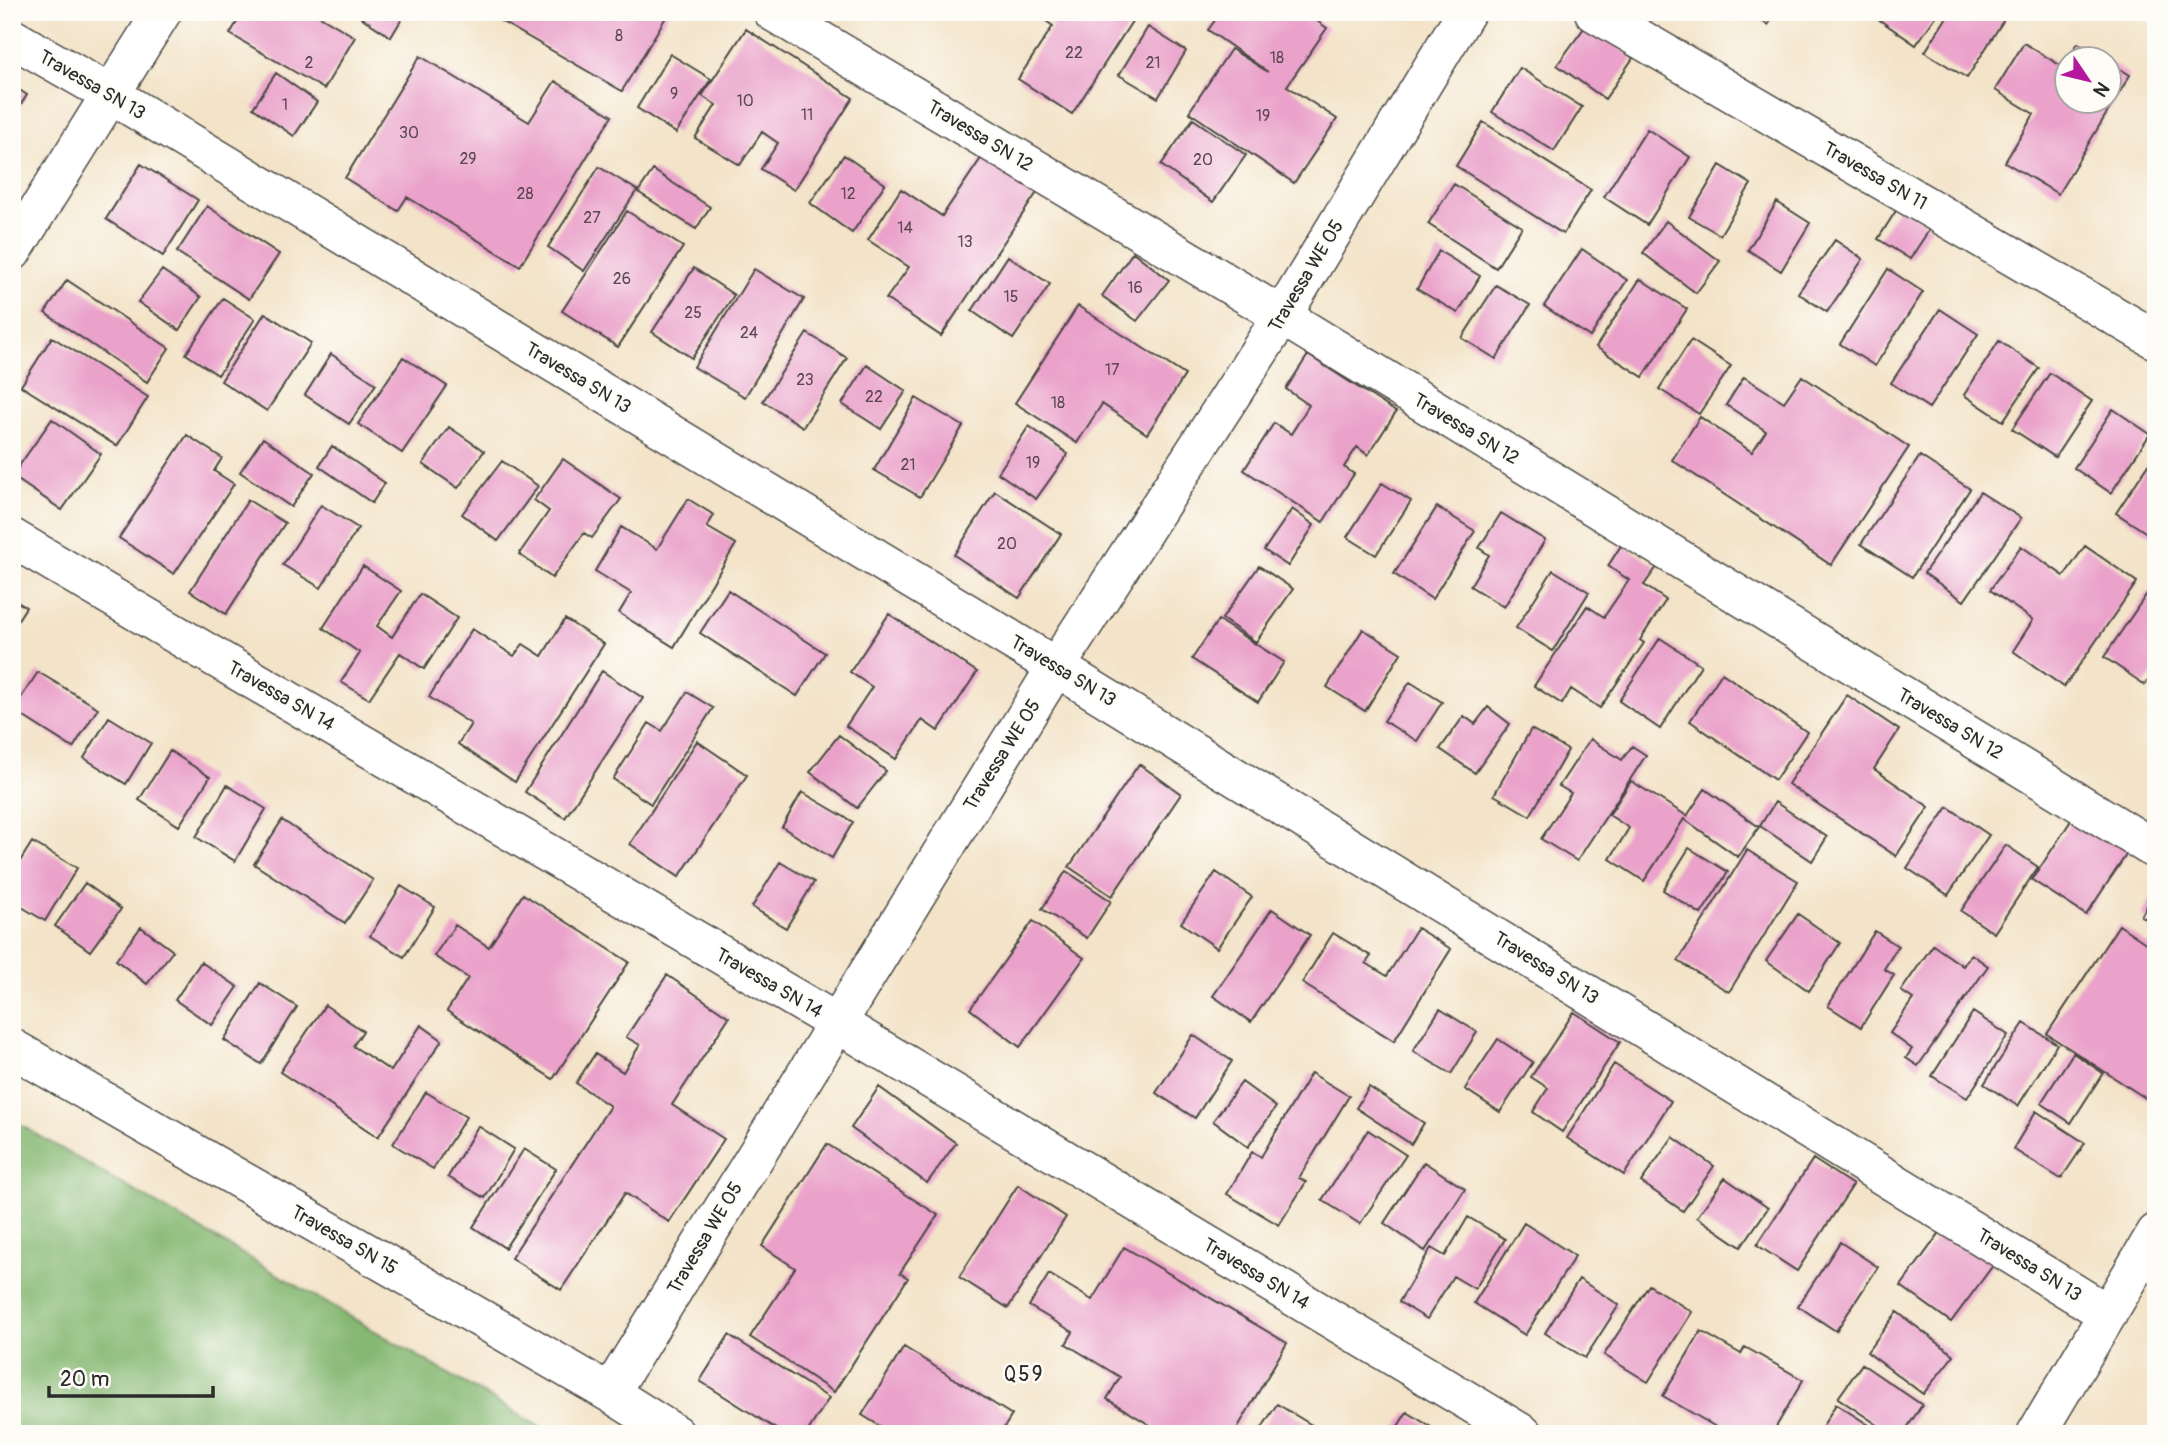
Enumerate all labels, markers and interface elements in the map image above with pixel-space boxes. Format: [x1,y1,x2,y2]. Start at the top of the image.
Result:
house number: 8 [615,26,623,46]
house number: 22 [1065,43,1083,63]
street label: Travessa SN 13 [34,45,150,125]
north arrow [2052,46,2122,116]
house number: 18 [1270,48,1284,68]
house number: 2 [305,53,314,73]
house number: 21 [1145,53,1161,73]
text: N [2088,77,2115,101]
house number: 9 [670,84,678,104]
house number: 10 [736,91,754,111]
house number: 1 [282,95,288,115]
street label: Travessa SN 12 [923,95,1037,177]
house number: 11 [801,105,813,125]
house number: 19 [1256,106,1270,126]
house number: 30 [399,123,419,143]
street label: Travessa SN 11 [1819,137,1931,215]
house number: 29 [459,149,477,169]
house number: 20 [1193,150,1213,170]
house number: 28 [516,184,534,204]
house number: 12 [840,184,856,204]
house number: 27 [583,208,601,228]
street label: Travessa WE 05 [1263,215,1349,337]
house number: 14 [897,218,913,238]
house number: 13 [957,232,973,252]
house number: 26 [613,269,631,289]
house number: 16 [1127,278,1143,298]
house number: 15 [1004,287,1018,307]
house number: 25 [684,303,702,323]
house number: 24 [740,323,758,343]
street label: Travessa SN 13 [521,337,635,419]
house number: 17 [1105,360,1120,380]
house number: 23 [796,370,814,390]
house number: 22 [865,387,883,407]
street label: Travessa SN 12 [1409,388,1523,470]
house number: 18 [1051,393,1065,413]
house number: 19 [1026,453,1040,473]
house number: 21 [900,455,916,475]
house number: 20 [997,534,1017,554]
street label: Travessa SN 13 [1006,630,1120,712]
street label: Travessa SN 14 [223,656,339,736]
street label: Travessa SN 12 [1893,683,2007,765]
street label: Travessa WE 05 [958,695,1046,815]
street label: Travessa SN 13 [1489,926,1603,1010]
street label: Travessa SN 14 [711,943,827,1023]
street label: Travessa WE 05 [662,1177,748,1299]
street label: Travessa SN 15 [286,1200,402,1280]
street label: Travessa SN 13 [1972,1223,2086,1307]
street label: Travessa SN 14 [1198,1233,1314,1315]
scale bar [49,1355,214,1399]
district label: Q59 [1003,1361,1045,1388]
text: 20 m [60,1366,109,1393]

